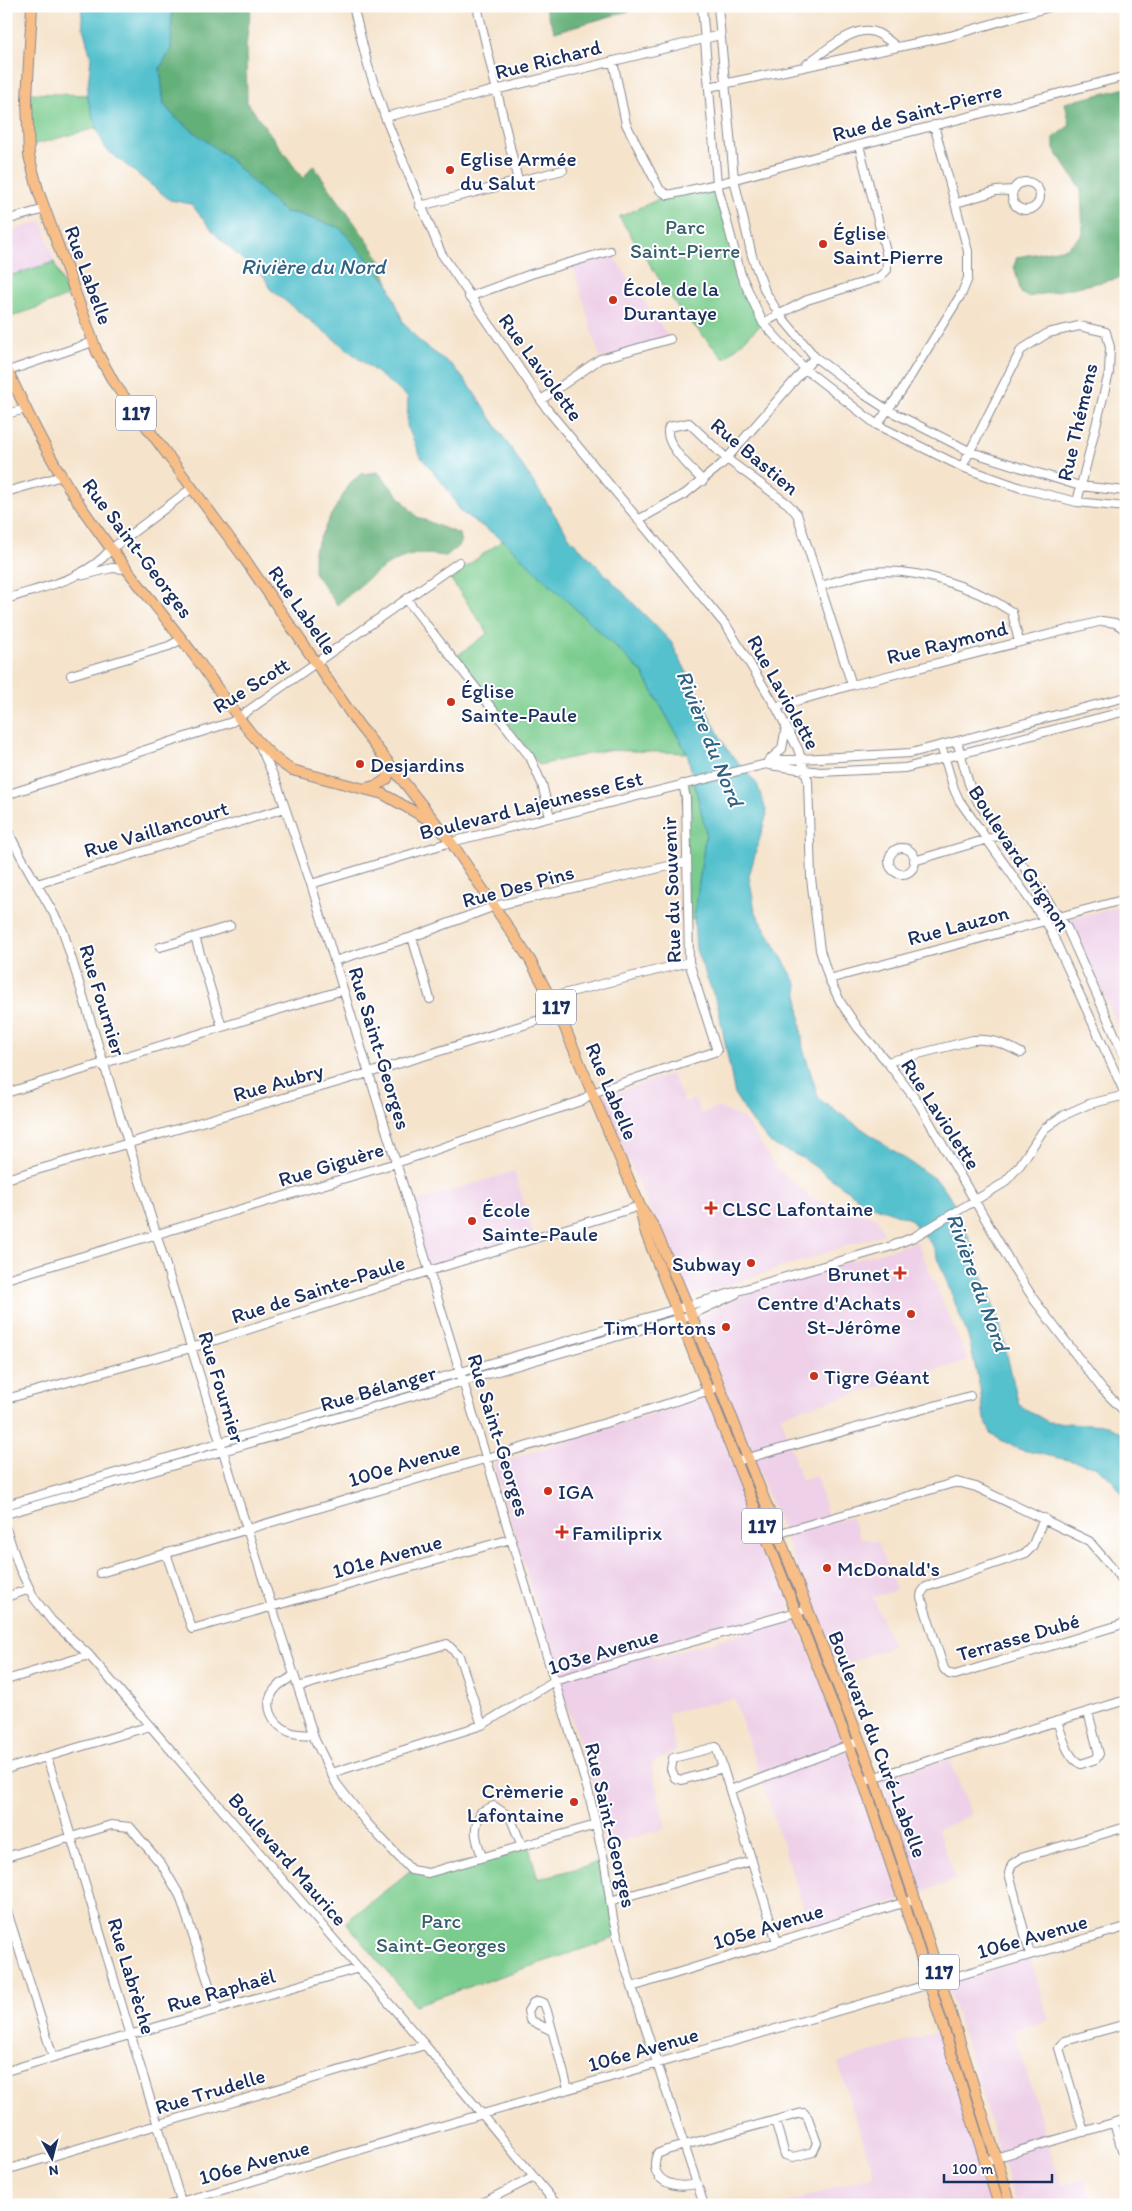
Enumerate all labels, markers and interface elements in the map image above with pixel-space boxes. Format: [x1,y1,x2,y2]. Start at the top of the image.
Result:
street label: Rue Richard [492,34,604,84]
street label: Rue de Saint-Pierre [829,77,1005,147]
place label: Eglise Armée du Salut [460,146,577,195]
marker: Eglise Armée du Salut [444,164,456,176]
park label: Parc Saint-Pierre [630,214,740,263]
place label: Église Saint-Pierre [833,220,943,269]
street label: Rue Labelle [60,222,118,328]
marker: Église Saint-Pierre [817,238,829,250]
water label: Rivière du Nord [241,253,388,280]
place label: École de la Durantaye [623,276,719,325]
marker: École de la Durantaye [607,294,619,306]
street label: Rue Laviolette [493,308,589,426]
street label: Rue Thémens [1051,361,1103,483]
road number: 117 [116,396,156,430]
street label: Rue Bastien [706,412,804,500]
street label: Rue Saint-Georges [77,473,199,623]
street label: Rue Labelle [263,561,343,659]
street label: Rue Raymond [884,615,1011,669]
street label: Rue Laviolette [742,630,826,754]
street label: Rue Scott [208,652,294,718]
water label: Rivière du Nord [670,666,750,812]
place label: Église Sainte-Paule [461,678,577,727]
marker: Église Sainte-Paule [445,696,457,708]
place label: Desjardins [370,752,465,777]
marker: Desjardins [354,758,366,770]
street label: Boulevard Lajeunesse Est [417,765,645,845]
street label: Boulevard Grignon [963,780,1077,936]
street label: Rue Vaillancourt [81,795,231,863]
street label: Rue du Souvenir [656,816,686,964]
street label: Rue Des Pins [459,859,577,913]
street label: Rue Lauzon [905,900,1011,950]
street label: Rue Fournier [74,941,132,1060]
street label: Rue Saint-Georges [343,964,417,1132]
road number: 117 [536,990,576,1024]
street label: Rue Labelle [580,1039,644,1143]
street label: Rue Laviolette [896,1054,986,1174]
street label: Rue Aubry [230,1057,326,1107]
street label: Rue Giguère [275,1136,387,1192]
place label: CLSC Lafontaine [722,1196,873,1221]
place label: École Sainte-Paule [482,1197,598,1246]
marker: CLSC Lafontaine [704,1201,718,1215]
water label: Rivière du Nord [941,1209,1016,1357]
marker: École Sainte-Paule [466,1215,478,1227]
street label: Rue de Sainte-Paule [228,1249,408,1329]
place label: Subway [672,1251,741,1276]
marker: Subway [745,1257,757,1269]
place label: Brunet [827,1261,890,1286]
marker: Brunet [894,1267,906,1279]
place label: Centre d'Achats St-Jérôme [757,1290,901,1339]
marker: Centre d'Achats St-Jérôme [905,1308,917,1320]
place label: Tim Hortons [604,1315,716,1340]
marker: Tim Hortons [720,1321,732,1333]
street label: Rue Fournier [193,1328,251,1447]
street label: Rue Saint-Georges [462,1351,536,1519]
street label: Rue Bélanger [317,1359,439,1416]
place label: Tigre Géant [824,1364,930,1389]
marker: Tigre Géant [808,1370,820,1382]
street label: 100e Avenue [345,1434,463,1492]
place label: IGA [558,1479,594,1504]
marker: IGA [542,1485,554,1497]
road number: 117 [742,1508,782,1544]
place label: Familiprix [572,1520,662,1545]
marker: Familiprix [556,1526,568,1538]
street label: 101e Avenue [329,1528,445,1584]
place label: McDonald's [837,1556,940,1581]
marker: McDonald's [821,1562,833,1574]
street label: Terrasse Dubé [954,1608,1082,1666]
street label: 103e Avenue [545,1622,661,1680]
street label: Boulevard du Curé-Labelle [823,1627,933,1861]
street label: Rue Saint-Georges [580,1740,642,1910]
place label: Crèmerie Lafontaine [467,1778,564,1827]
street label: Boulevard Maurice [223,1787,353,1931]
marker: Crèmerie Lafontaine [568,1796,580,1808]
street label: 105e Avenue [710,1897,826,1955]
park label: Parc Saint-Georges [376,1908,506,1957]
street label: 106e Avenue [974,1908,1090,1964]
street label: Rue Labrèche [102,1915,162,2037]
road number: 117 [919,1954,959,1990]
street label: Rue Raphaël [164,1963,278,2017]
street label: 106e Avenue [585,2021,701,2077]
street label: Rue Trudelle [152,2062,268,2120]
north arrow [28,2134,78,2184]
street label: 106e Avenue [196,2134,312,2190]
scale bar [944,2151,1052,2183]
text: 100 m [952,2160,994,2178]
text: N [48,2161,59,2179]

